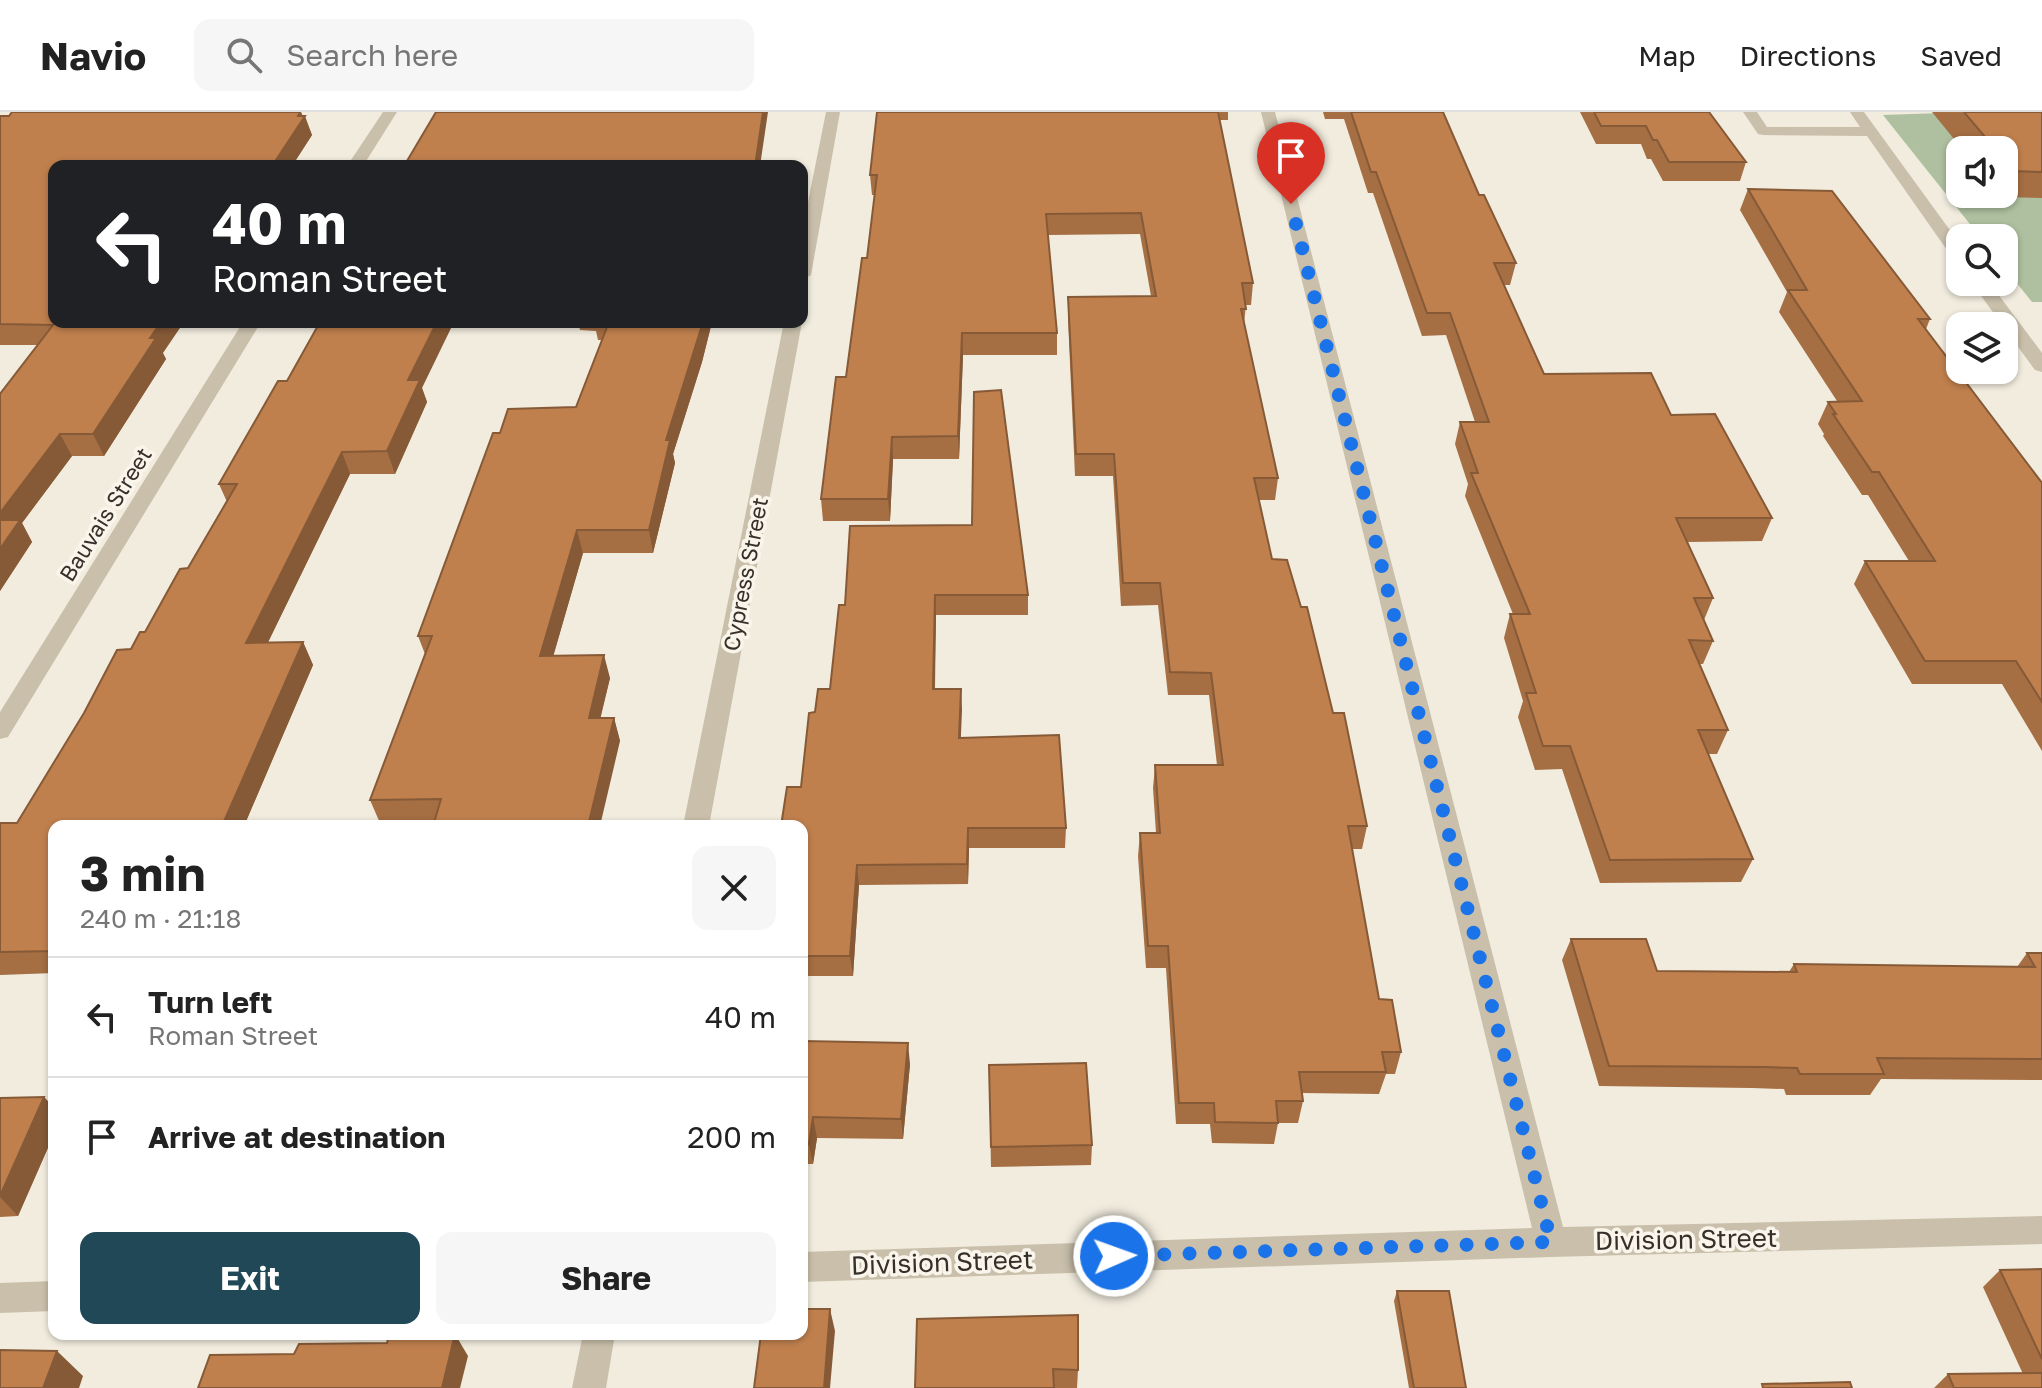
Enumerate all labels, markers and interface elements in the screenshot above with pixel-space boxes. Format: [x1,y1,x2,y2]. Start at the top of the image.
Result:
search box [194,19,754,91]
text: Navio [40,33,146,78]
icon: search [222,33,266,77]
text: Search here [286,37,458,73]
text: Map [1638,39,1695,72]
text: Directions [1739,39,1876,72]
text: Saved [1920,39,2002,72]
pin [1257,122,1325,204]
icon: arrive [1269,134,1313,178]
map controls [1946,136,2018,384]
button: sound [1946,136,2018,208]
text: 40 m [212,189,346,256]
icon: left [80,192,184,296]
button: search [1946,224,2018,296]
text: Roman Street [212,257,448,300]
button: layers [1946,312,2018,384]
street label: Bauvais Street [53,442,157,586]
street label: Cypress Street [717,495,773,653]
text: 3 min [80,844,205,902]
button: close [692,846,776,930]
text: 240 m · 21:18 [80,903,241,934]
text: Turn left [148,984,273,1020]
icon: left [80,995,124,1039]
text: 40 m [705,999,776,1035]
text: Roman Street [148,1020,318,1051]
icon: arrive [80,1115,124,1159]
text: Arrive at destination [148,1119,445,1155]
text: 200 m [687,1119,776,1155]
position arrow [1072,1214,1156,1298]
street label: Division Street [1594,1222,1778,1256]
button: Exit [80,1232,420,1324]
button: Share [436,1232,776,1324]
street label: Division Street [850,1243,1034,1281]

